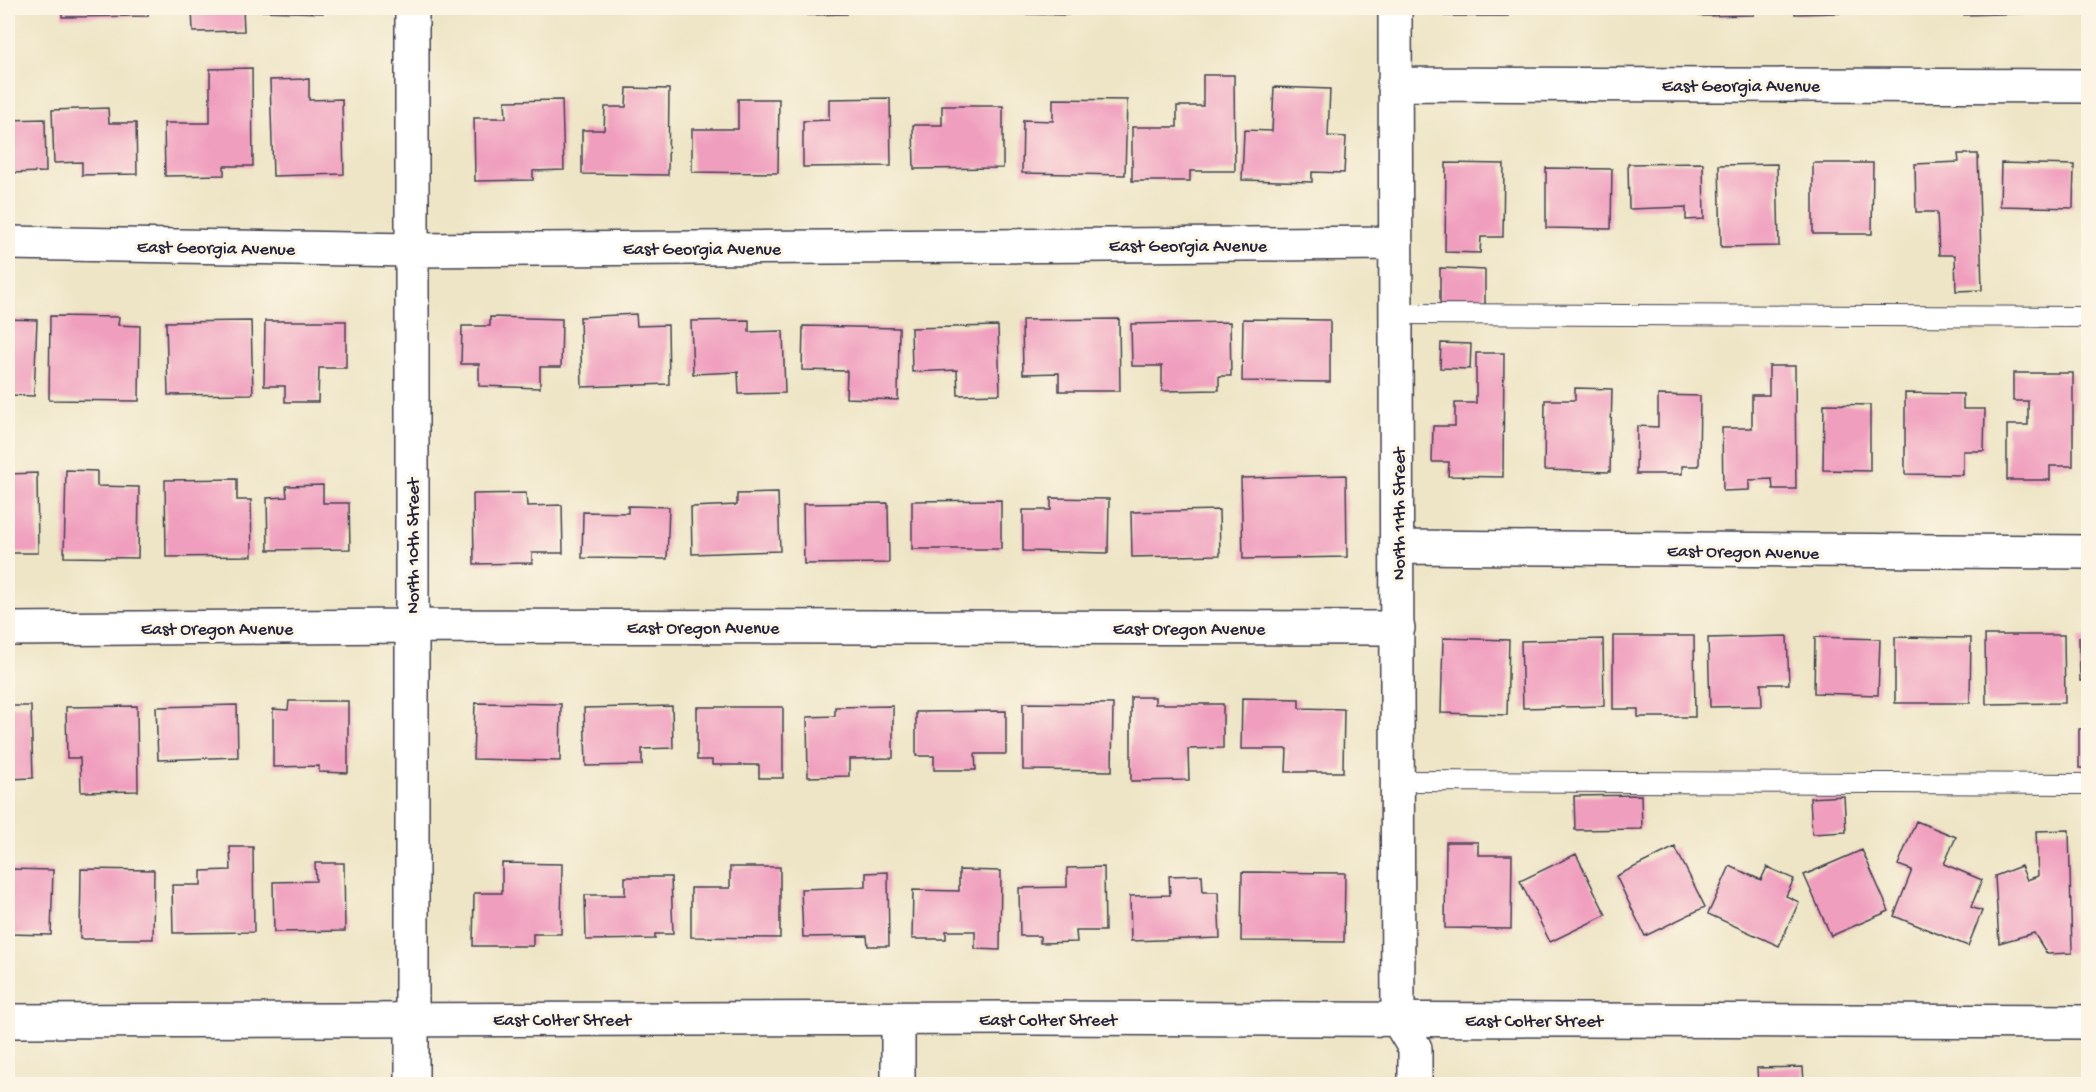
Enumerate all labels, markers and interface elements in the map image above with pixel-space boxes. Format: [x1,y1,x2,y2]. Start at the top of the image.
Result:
street label: East Georgia Avenue [1662,77,1821,98]
street label: East Georgia Avenue [1109,237,1268,258]
street label: East Georgia Avenue [137,238,296,261]
street label: East Georgia Avenue [623,240,782,261]
street label: North 11th Street [1390,446,1411,580]
street label: North 10th Street [404,477,425,614]
street label: East Oregon Avenue [1667,542,1820,565]
street label: East Oregon Avenue [627,619,780,640]
street label: East Oregon Avenue [141,620,294,641]
street label: East Oregon Avenue [1113,620,1266,641]
street label: East Colter Street [493,1011,633,1032]
street label: East Colter Street [979,1011,1119,1032]
street label: East Colter Street [1465,1012,1605,1033]

